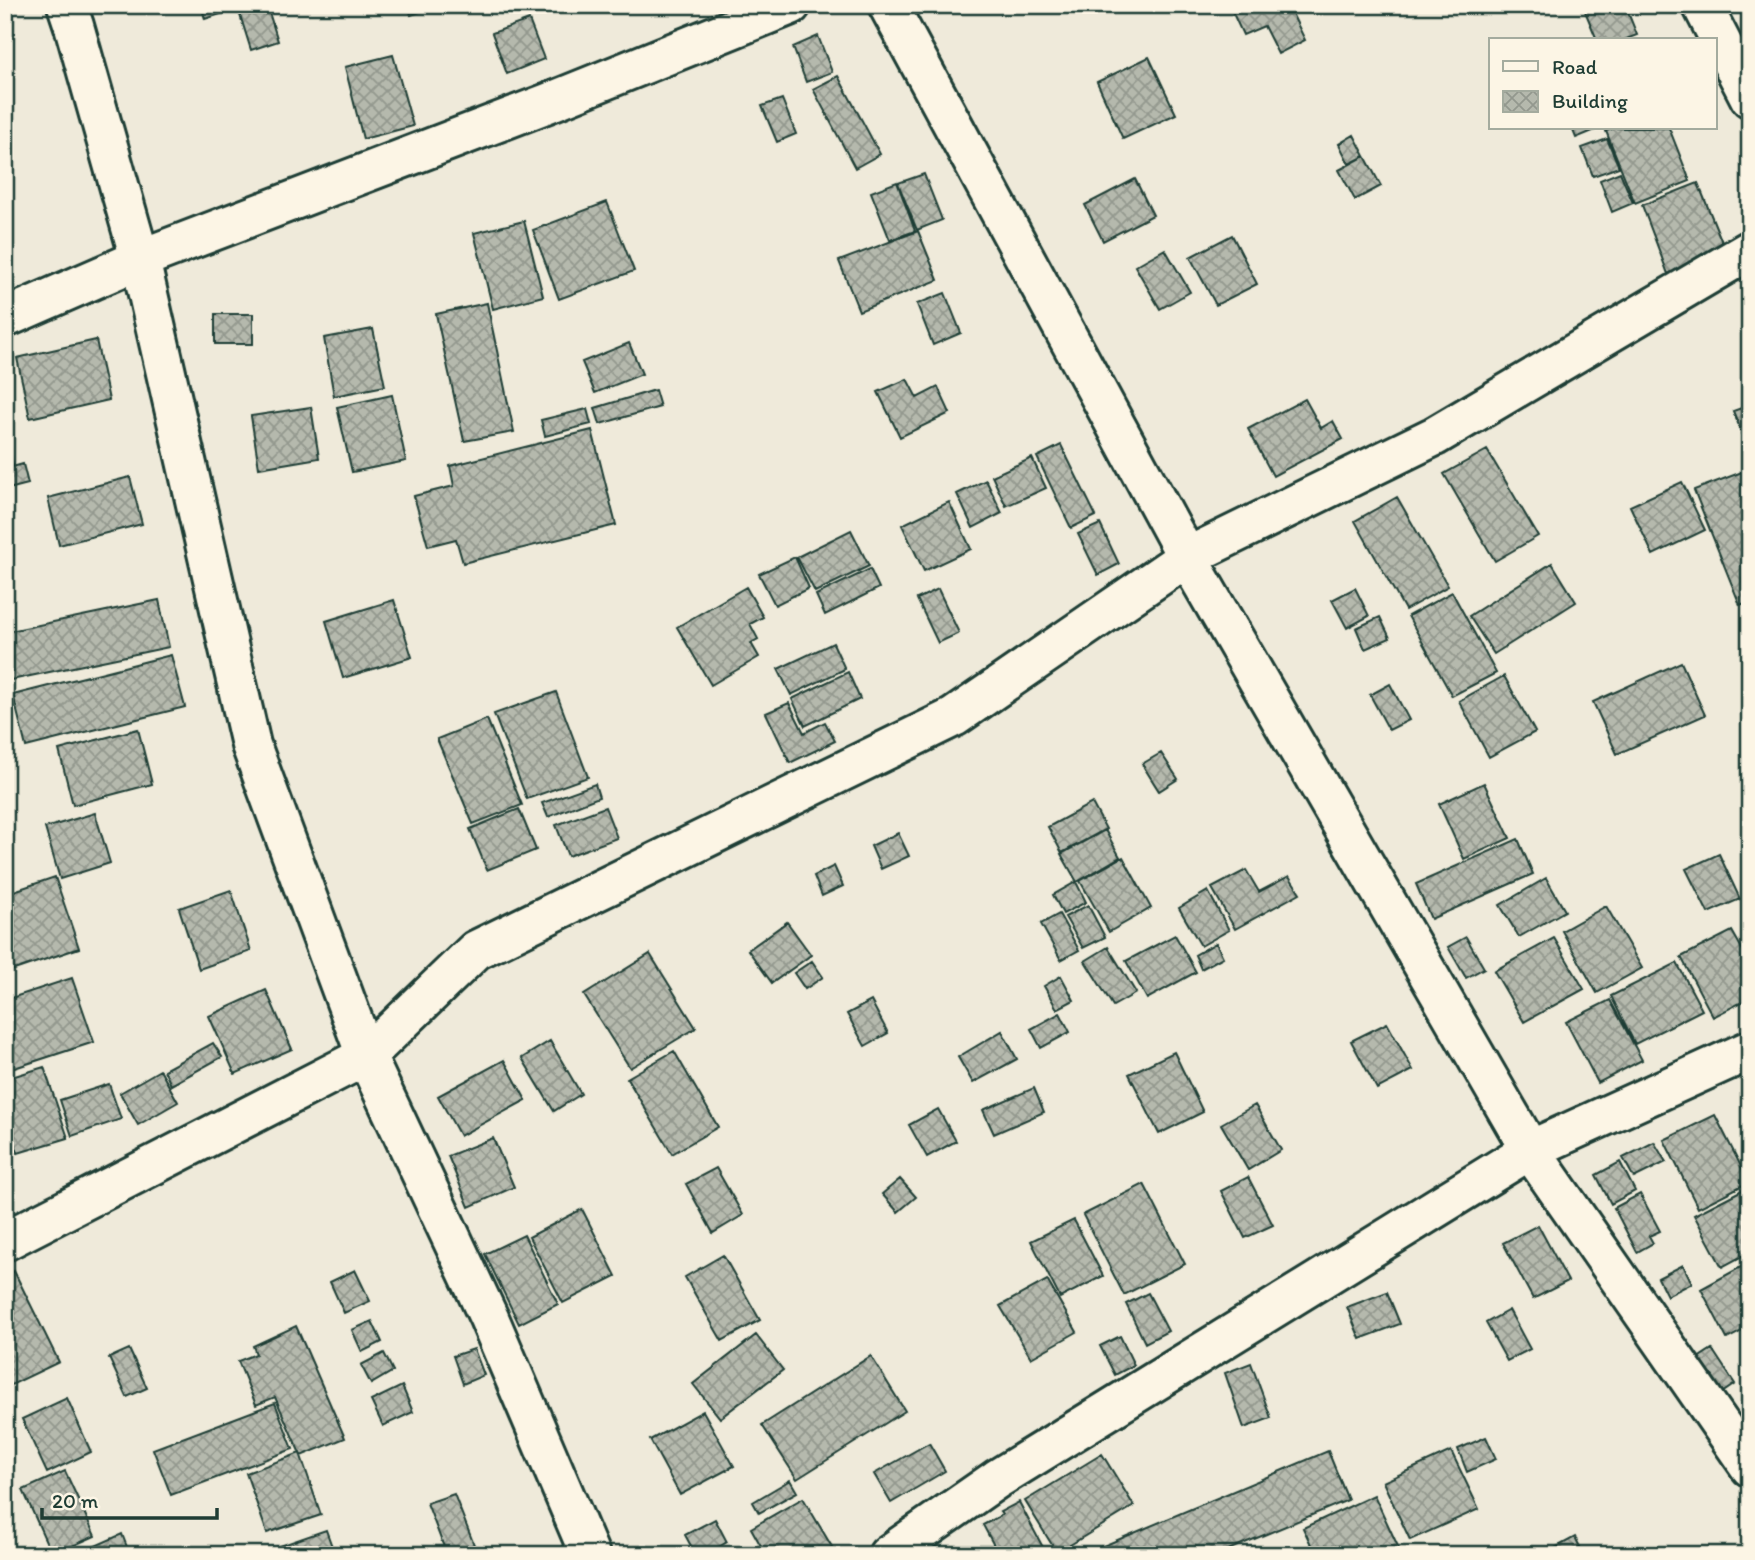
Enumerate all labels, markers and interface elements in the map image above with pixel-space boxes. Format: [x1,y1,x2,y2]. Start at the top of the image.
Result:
legend [1489,38,1716,130]
text: Road [1552,54,1598,79]
text: Building [1552,88,1628,113]
scale bar [42,1476,217,1520]
text: 20 m [52,1488,99,1513]

